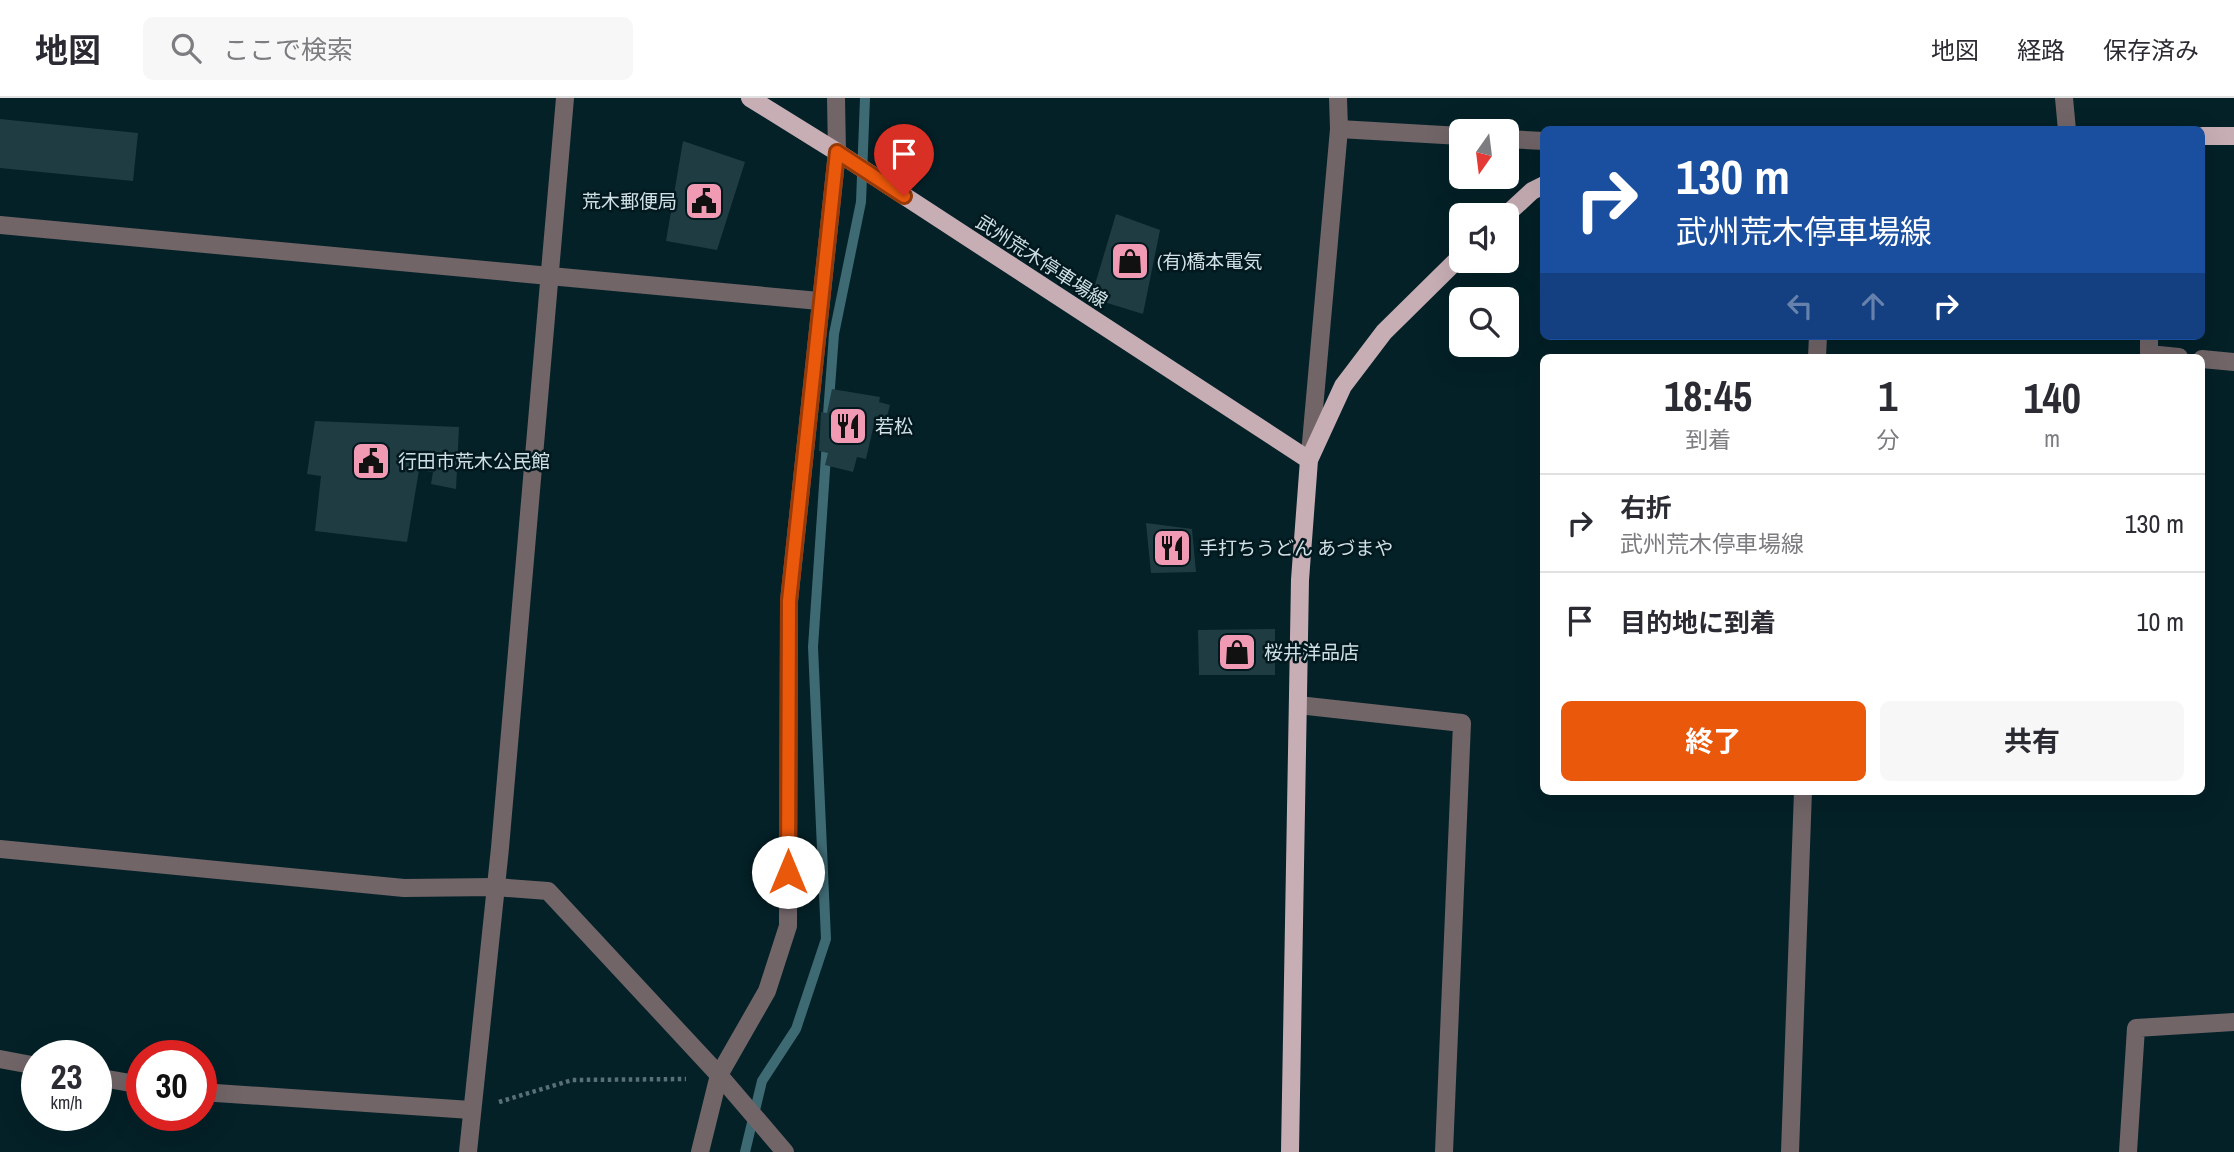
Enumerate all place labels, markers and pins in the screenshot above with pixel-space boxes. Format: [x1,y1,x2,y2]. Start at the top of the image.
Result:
pin [874,124,934,196]
public building icon: 荒木郵便局 [683,180,725,222]
place label: 荒木郵便局 [582,188,677,214]
shop icon: (有)橋本電気 [1109,240,1151,282]
place label: (有)橋本電気 [1157,248,1262,274]
restaurant icon: 若松 [827,405,869,447]
place label: 若松 [875,413,913,439]
public building icon: 行田市荒木公民館 [350,440,392,482]
place label: 行田市荒木公民館 [398,448,550,474]
restaurant icon: 手打ちうどん あづまや [1151,527,1193,569]
place label: 手打ちうどん あづまや [1199,535,1393,561]
shop icon: 桜井洋品店 [1216,631,1258,673]
place label: 桜井洋品店 [1264,639,1359,665]

